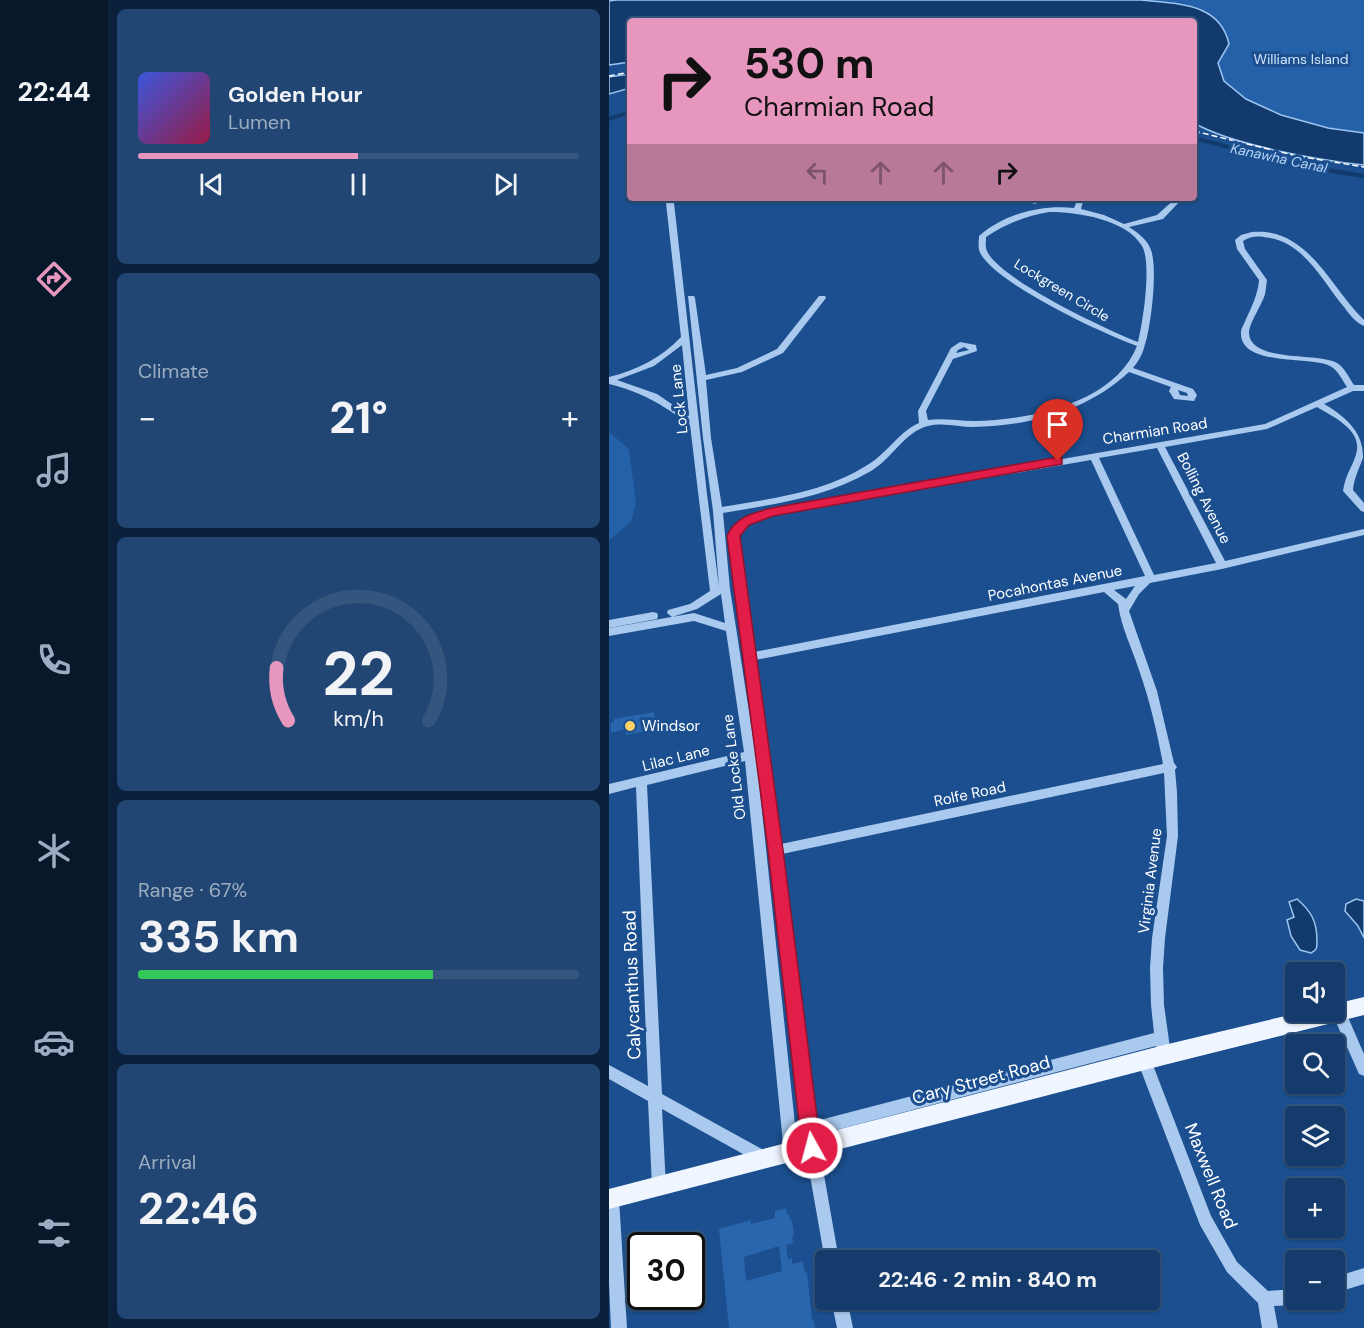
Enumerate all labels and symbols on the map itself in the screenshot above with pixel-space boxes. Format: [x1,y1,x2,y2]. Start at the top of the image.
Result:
park label: Williams Island [1253,50,1349,68]
water label: Kanawha Canal [1229,139,1330,177]
street label: Lockgreen Circle [1011,254,1113,326]
street label: Lock Lane [665,363,693,435]
pin [1032,399,1083,461]
street label: Charmian Road [1101,413,1209,449]
street label: Bolling Avenue [1172,449,1236,547]
street label: Pocahontas Avenue [986,560,1124,606]
street label: Old Locke Lane [718,713,750,821]
place label: Windsor [642,716,701,736]
marker: Windsor [623,719,637,733]
street label: Lilac Lane [640,740,712,776]
street label: Rolfe Road [932,777,1008,811]
street label: Virginia Avenue [1134,827,1166,935]
street label: Calycanthus Road [617,910,647,1060]
street label: Cary Street Road [909,1050,1053,1110]
position arrow [780,1116,844,1180]
street label: Maxwell Road [1179,1119,1243,1233]
speed limit sign: 30 [627,1232,705,1310]

